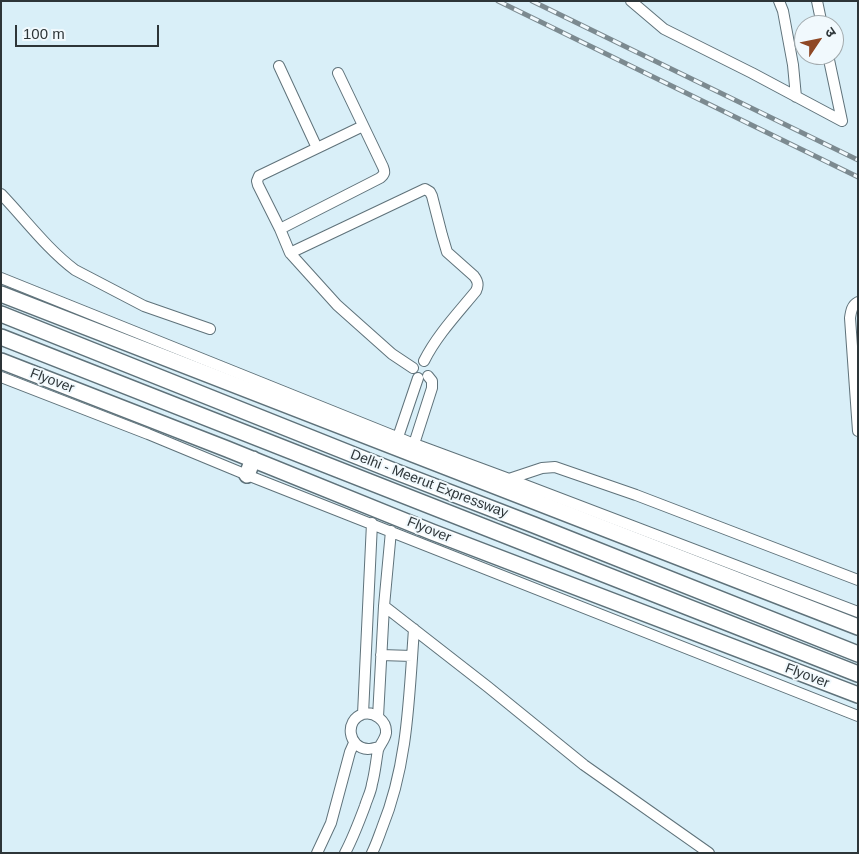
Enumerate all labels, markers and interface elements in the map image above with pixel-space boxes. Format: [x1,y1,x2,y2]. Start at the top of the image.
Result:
scale bar [18,15,161,47]
north arrow [794,15,844,65]
text: उ [822,24,840,40]
text: 100 m [23,25,65,42]
street label: Flyover [28,365,76,397]
street label: Delhi - Meerut Expressway [348,446,510,522]
street label: Flyover [405,514,453,546]
street label: Flyover [783,660,831,692]

